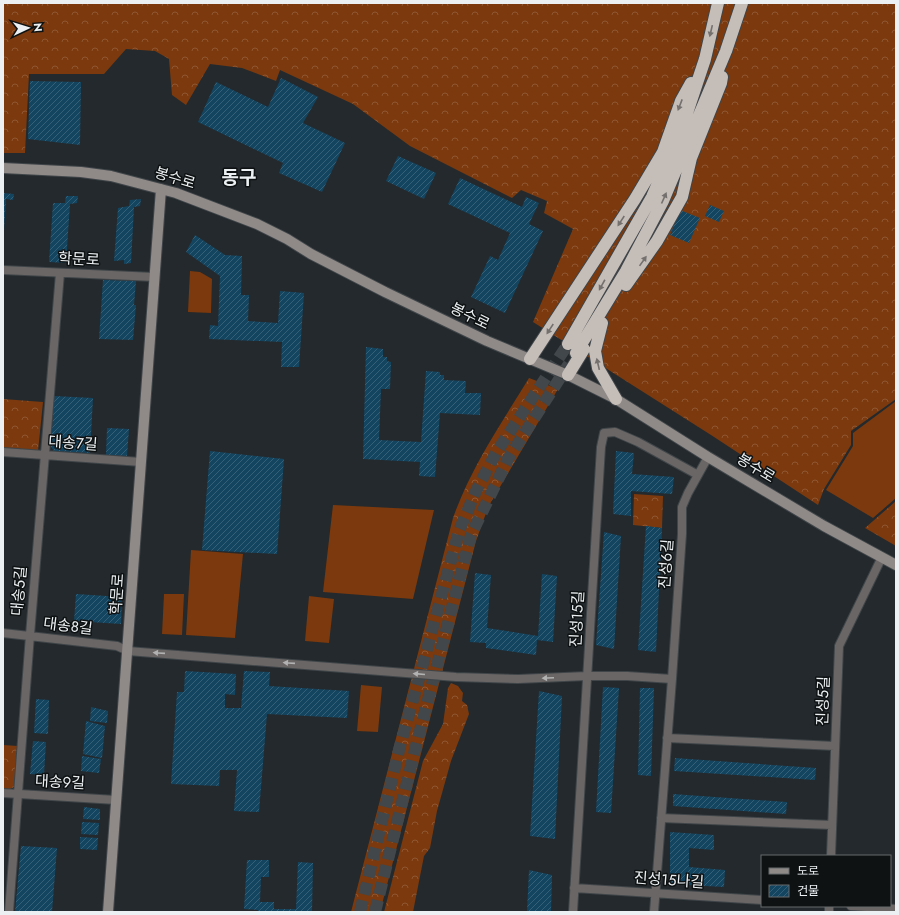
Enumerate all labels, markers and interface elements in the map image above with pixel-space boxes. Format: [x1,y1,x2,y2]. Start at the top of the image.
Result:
north arrow [8,8,48,48]
text: N [30,22,46,32]
one-way arrow [708,25,714,37]
one-way arrow [676,100,682,112]
street label: 봉수로 [152,161,198,195]
district label: 동구 [222,164,256,191]
one-way arrow [661,192,667,203]
one-way arrow [617,216,625,226]
street label: 학문로 [58,247,100,271]
one-way arrow [639,256,647,266]
one-way arrow [598,279,605,291]
street label: 봉수로 [447,297,493,335]
one-way arrow [546,323,553,335]
one-way arrow [595,358,601,370]
street label: 대송7길 [48,430,98,456]
street label: 봉수로 [733,448,779,488]
street label: 진성6길 [653,538,679,590]
street label: 대송5길 [6,565,32,617]
street label: 학문로 [105,573,129,615]
street label: 진성15길 [565,590,589,648]
street label: 대송8길 [42,612,94,640]
one-way arrow [153,650,165,657]
one-way arrow [283,660,295,666]
one-way arrow [412,670,425,677]
one-way arrow [541,675,554,681]
street label: 진성5길 [811,676,835,726]
street label: 대송9길 [34,770,86,794]
legend [761,855,891,907]
text: 도로 [797,862,819,880]
street label: 진성15나길 [633,867,705,893]
text: 건물 [797,882,819,900]

